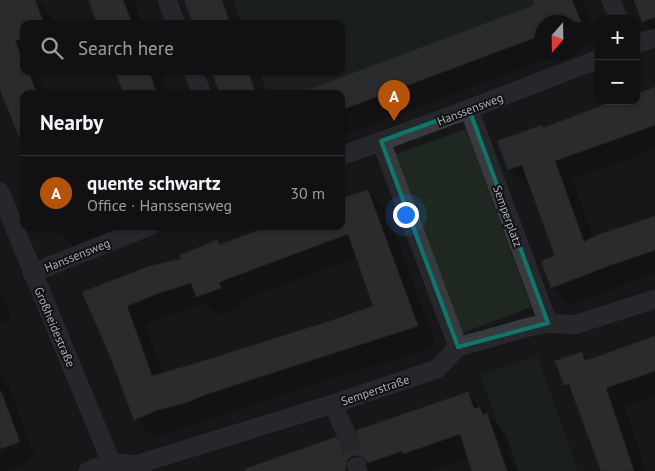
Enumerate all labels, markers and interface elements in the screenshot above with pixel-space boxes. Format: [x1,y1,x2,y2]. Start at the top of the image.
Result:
north arrow [535,15,580,60]
map controls [595,15,640,105]
button: + [595,15,640,60]
search box [20,20,345,75]
icon: search [38,34,66,62]
text: Search here [78,36,174,60]
button: − [595,60,640,105]
pin: A [378,80,410,121]
street label: Hanssensweg [435,90,505,128]
text: Nearby [40,109,103,136]
text: quente schwartz [87,171,221,195]
text: A [51,183,61,203]
text: 30 m [290,183,325,203]
street label: Semperplatz [490,183,526,249]
text: Office · Hanssensweg [87,195,232,215]
your location [393,202,419,228]
street label: Hanssensweg [42,235,112,275]
street label: Großheidestraße [31,285,79,369]
street label: Semperstraße [339,371,411,409]

